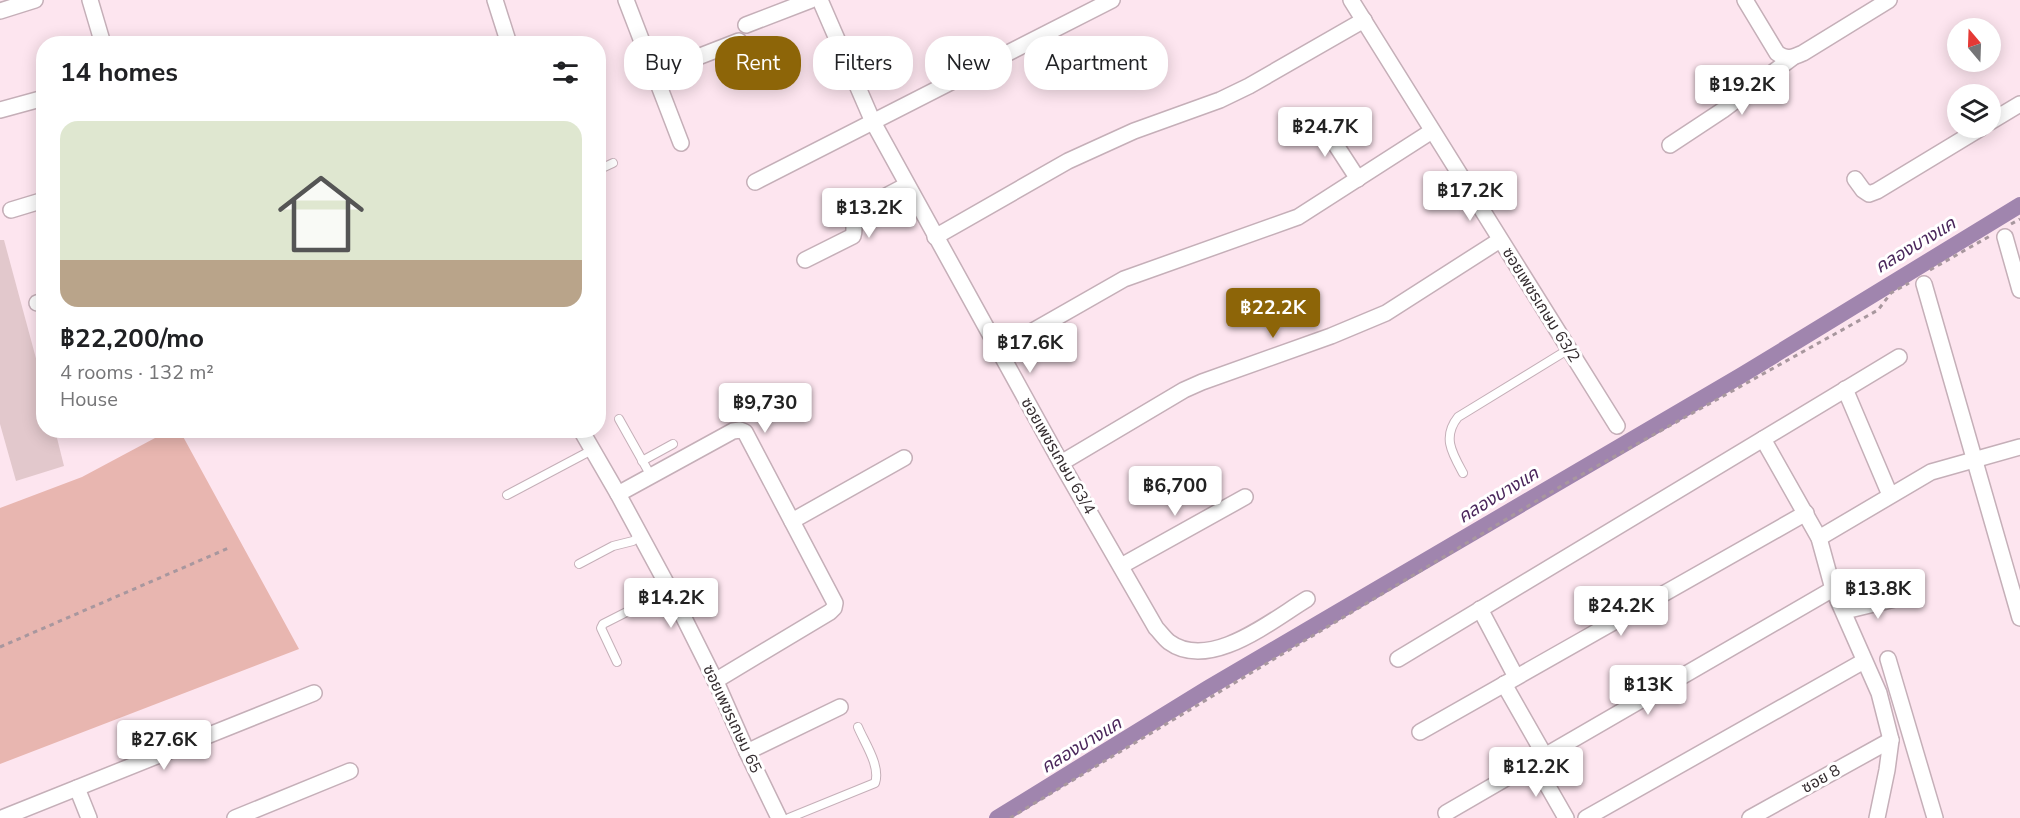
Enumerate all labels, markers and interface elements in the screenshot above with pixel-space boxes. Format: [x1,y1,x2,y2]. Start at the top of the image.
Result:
north arrow [1947,18,2001,72]
map controls [1947,18,2001,138]
chip: Buy [624,36,703,90]
chip: Rent [715,36,801,90]
chip: Filters [813,36,913,90]
chip: New [925,36,1012,90]
chip: Apartment [1024,36,1168,90]
text: 14 homes [60,55,178,90]
icon: filters [549,56,582,89]
pin: ฿19.2K [1693,65,1791,116]
text: ฿19.2K [1709,71,1775,98]
button: layers [1947,84,2001,138]
pin: ฿24.7K [1276,107,1374,158]
text: ฿24.7K [1292,113,1358,140]
icon: home [267,160,375,268]
pin: ฿17.2K [1421,171,1519,222]
text: ฿17.2K [1437,177,1503,204]
pin: ฿13.2K [820,188,918,239]
text: ฿13.2K [836,194,902,221]
water label: คลองบางแค [1870,211,1961,279]
street label: ซอยเพชรเกษม 63/2 [1497,243,1585,367]
pin: ฿22.2K [1224,288,1322,339]
text: ฿22.2K [1240,294,1306,321]
text: ฿22,200/mo [60,321,204,356]
pin: ฿17.6K [981,323,1079,374]
text: ฿17.6K [997,329,1063,356]
text: 4 rooms · 132 m² [60,359,214,386]
pin: ฿9,730 [716,383,814,434]
text: House [60,386,118,413]
text: ฿9,730 [733,389,797,416]
street label: ซอยเพชรเกษม 63/4 [1016,394,1101,519]
water label: คลองบางแค [1453,461,1544,529]
pin: ฿6,700 [1126,466,1224,517]
text: ฿6,700 [1143,472,1207,499]
pin: ฿13.8K [1829,569,1927,620]
text: ฿13.8K [1845,575,1911,602]
pin: ฿14.2K [622,578,720,629]
text: ฿14.2K [638,584,704,611]
pin: ฿24.2K [1572,586,1670,637]
text: ฿24.2K [1588,592,1654,619]
street label: ซอยเพชรเกษม 65 [697,661,767,777]
pin: ฿13K [1612,665,1684,716]
text: ฿13K [1624,671,1672,698]
water label: คลองบางแค [1036,711,1127,779]
pin: ฿27.6K [115,720,213,771]
text: ฿27.6K [131,726,197,753]
pin: ฿12.2K [1487,747,1585,798]
text: ฿12.2K [1503,753,1569,780]
street label: ซอย 8 [1798,759,1844,799]

